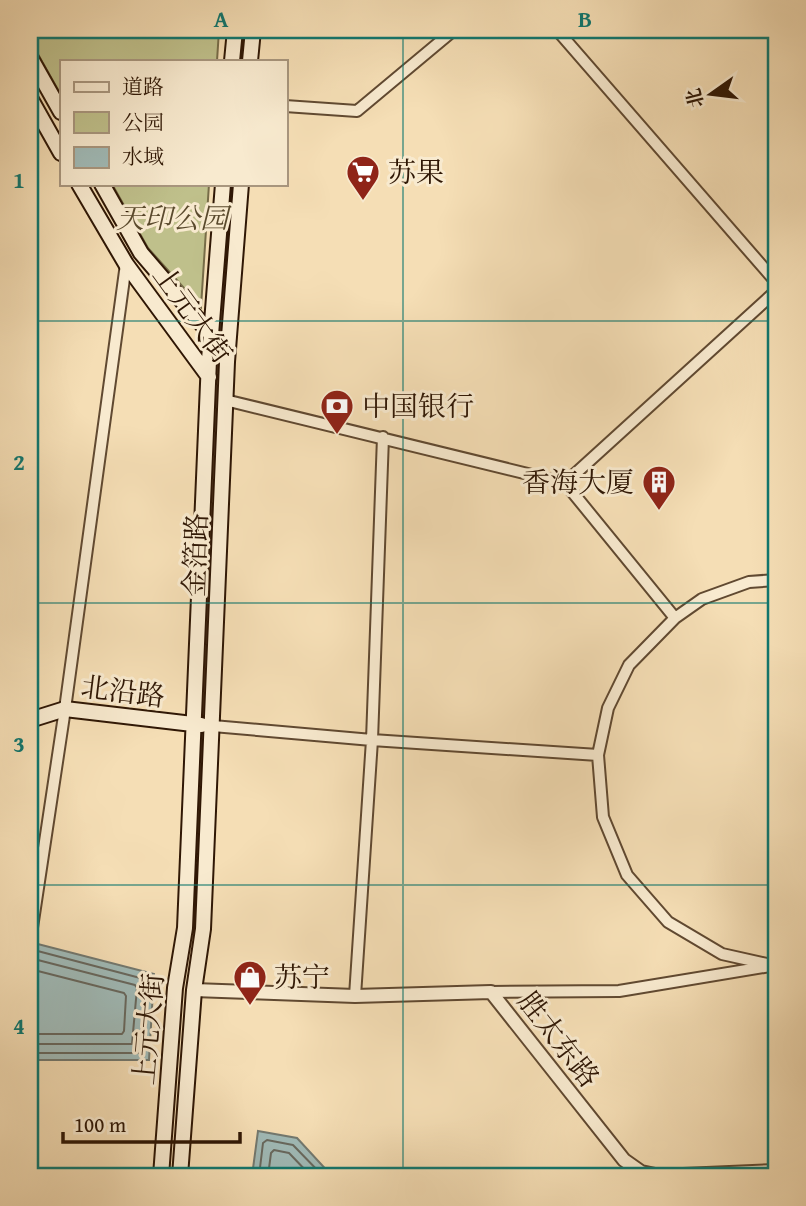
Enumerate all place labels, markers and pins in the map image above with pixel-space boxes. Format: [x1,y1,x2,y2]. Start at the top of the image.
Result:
place label: 苏果 [388,151,444,192]
supermarket icon: 苏果 [344,153,382,202]
place label: 中国银行 [362,385,474,426]
bank icon: 中国银行 [318,387,356,436]
place label: 香海大厦 [522,461,634,502]
building icon: 香海大厦 [640,463,678,512]
place label: 苏宁 [274,956,330,997]
shop icon: 苏宁 [231,958,269,1007]

